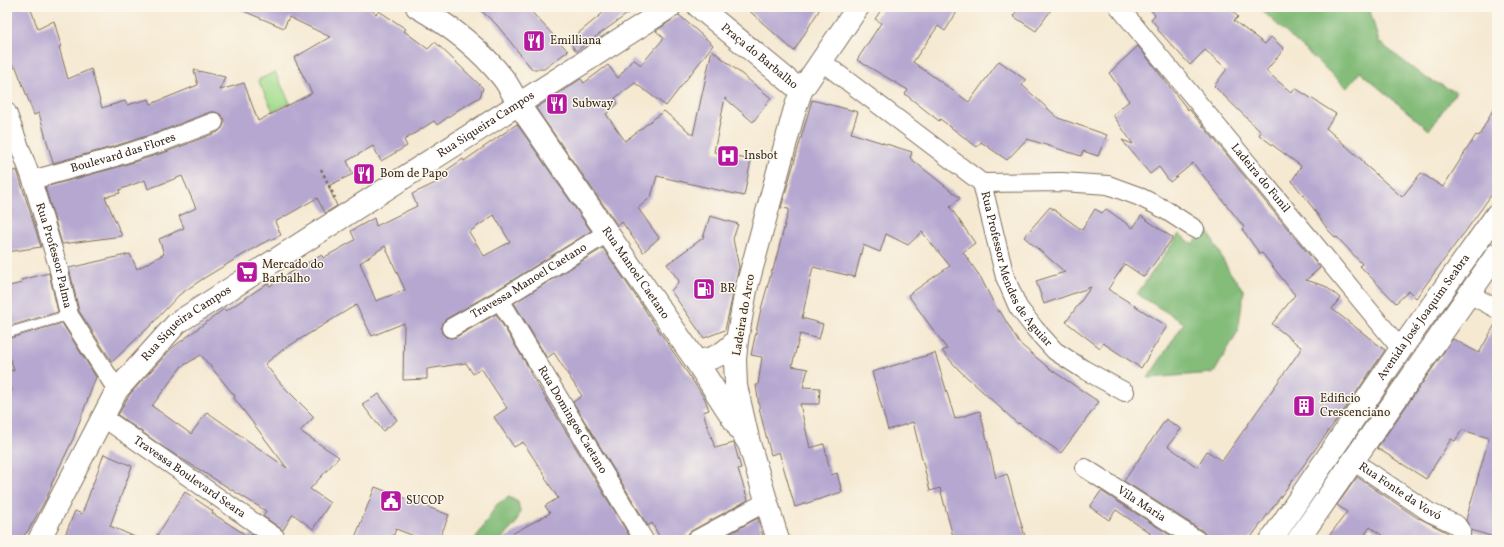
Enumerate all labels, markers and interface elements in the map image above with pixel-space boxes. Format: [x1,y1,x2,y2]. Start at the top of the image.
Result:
street label: Praça do Barbalho [717,20,801,93]
restaurant icon: Emilliana [521,28,547,54]
place label: Emilliana [550,33,601,49]
street label: Rua Siqueira Campos [434,88,538,162]
restaurant icon: Subway [544,91,570,117]
place label: Subway [572,96,614,112]
street label: Boulevard das Flores [69,129,178,177]
street label: Ladeira do Funil [1227,140,1294,217]
hospital icon: Insbot [715,143,741,169]
place label: Insbot [744,148,778,164]
restaurant icon: Bom de Papo [351,161,377,187]
place label: Bom de Papo [380,166,448,182]
street label: Rua Professor Mendes de Aguiar [976,190,1056,351]
street label: Rua Professor Palma [31,201,75,310]
street label: Rua Manoel Caetano [598,224,673,323]
street label: Travessa Manoel Caetano [468,239,590,323]
street label: Avenida José Joaquim Seabra [1374,251,1474,384]
place label: Mercado do Barbalho [262,257,324,287]
supermarket icon: Mercado do Barbalho [234,259,260,285]
street label: Ladeira do Arco [729,273,759,357]
fuel station icon: BR [691,276,717,302]
place label: BR [720,281,736,297]
street label: Rua Siqueira Campos [138,282,235,365]
street label: Rua Domingos Caetano [533,363,611,477]
place label: Edificio Crescenciano [1320,391,1390,421]
building icon: Edificio Crescenciano [1291,393,1317,419]
street label: Travessa Boulevard Seara [130,433,249,522]
street label: Rua Fonte da Vovó [1355,459,1444,525]
street label: Vila Maria [1114,483,1169,526]
public building icon: SUCOP [378,488,404,514]
place label: SUCOP [406,493,444,509]

